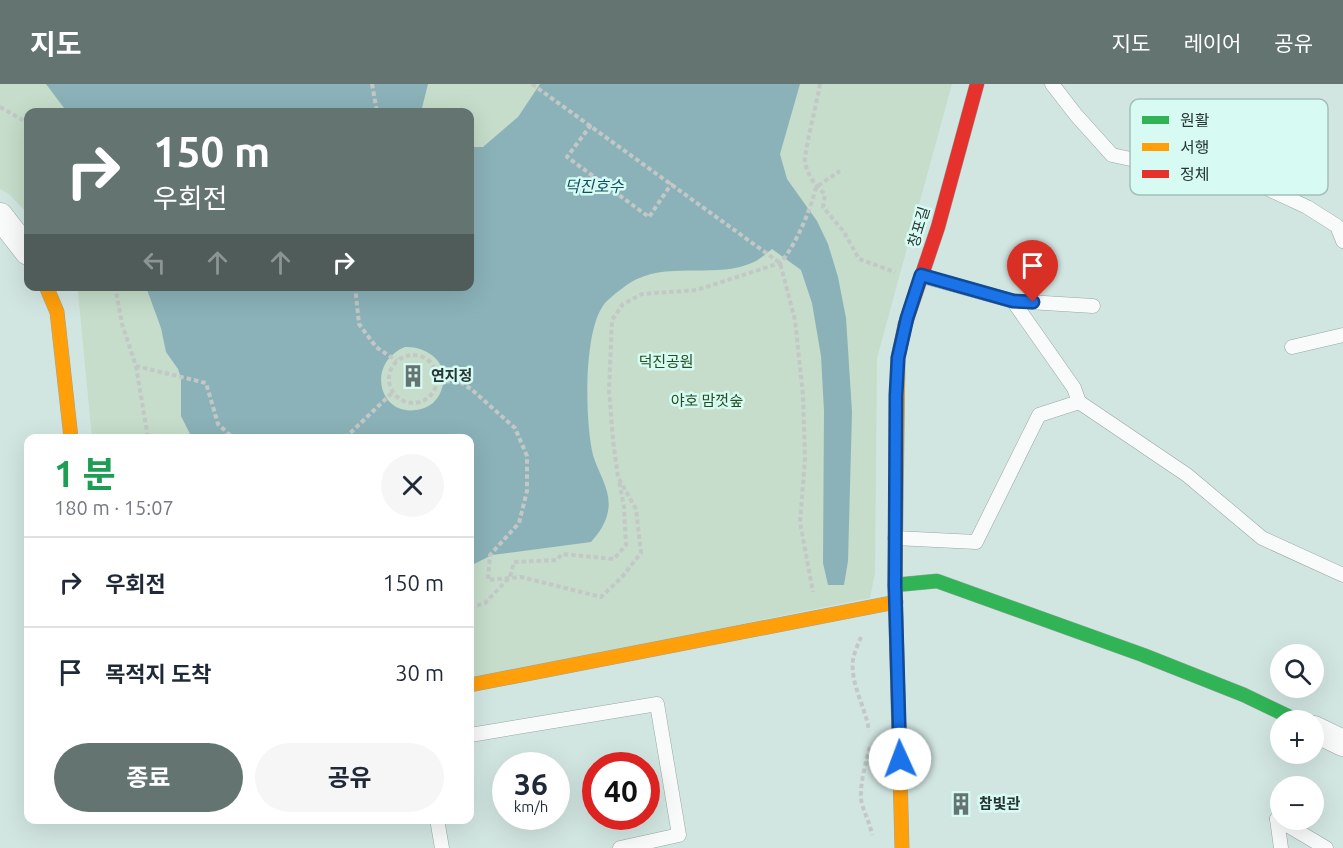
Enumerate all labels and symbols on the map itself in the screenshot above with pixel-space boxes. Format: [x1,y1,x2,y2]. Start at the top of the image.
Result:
legend [1130,99,1328,195]
text: 원활 [1180,111,1210,129]
text: 서행 [1180,138,1209,156]
text: 정체 [1180,165,1209,183]
water label: 덕진호수 [565,177,625,195]
street label: 창포길 [904,205,933,249]
pin [1007,240,1058,302]
park label: 덕진공원 [638,353,694,370]
building icon: 연지정 [400,363,426,389]
place label: 연지정 [431,367,472,384]
park label: 야호 맘껏숲 [671,392,743,409]
position arrow [868,727,932,791]
speed limit sign: 40 [582,752,660,830]
building icon: 참빛관 [948,791,974,817]
place label: 참빛관 [979,795,1021,812]

